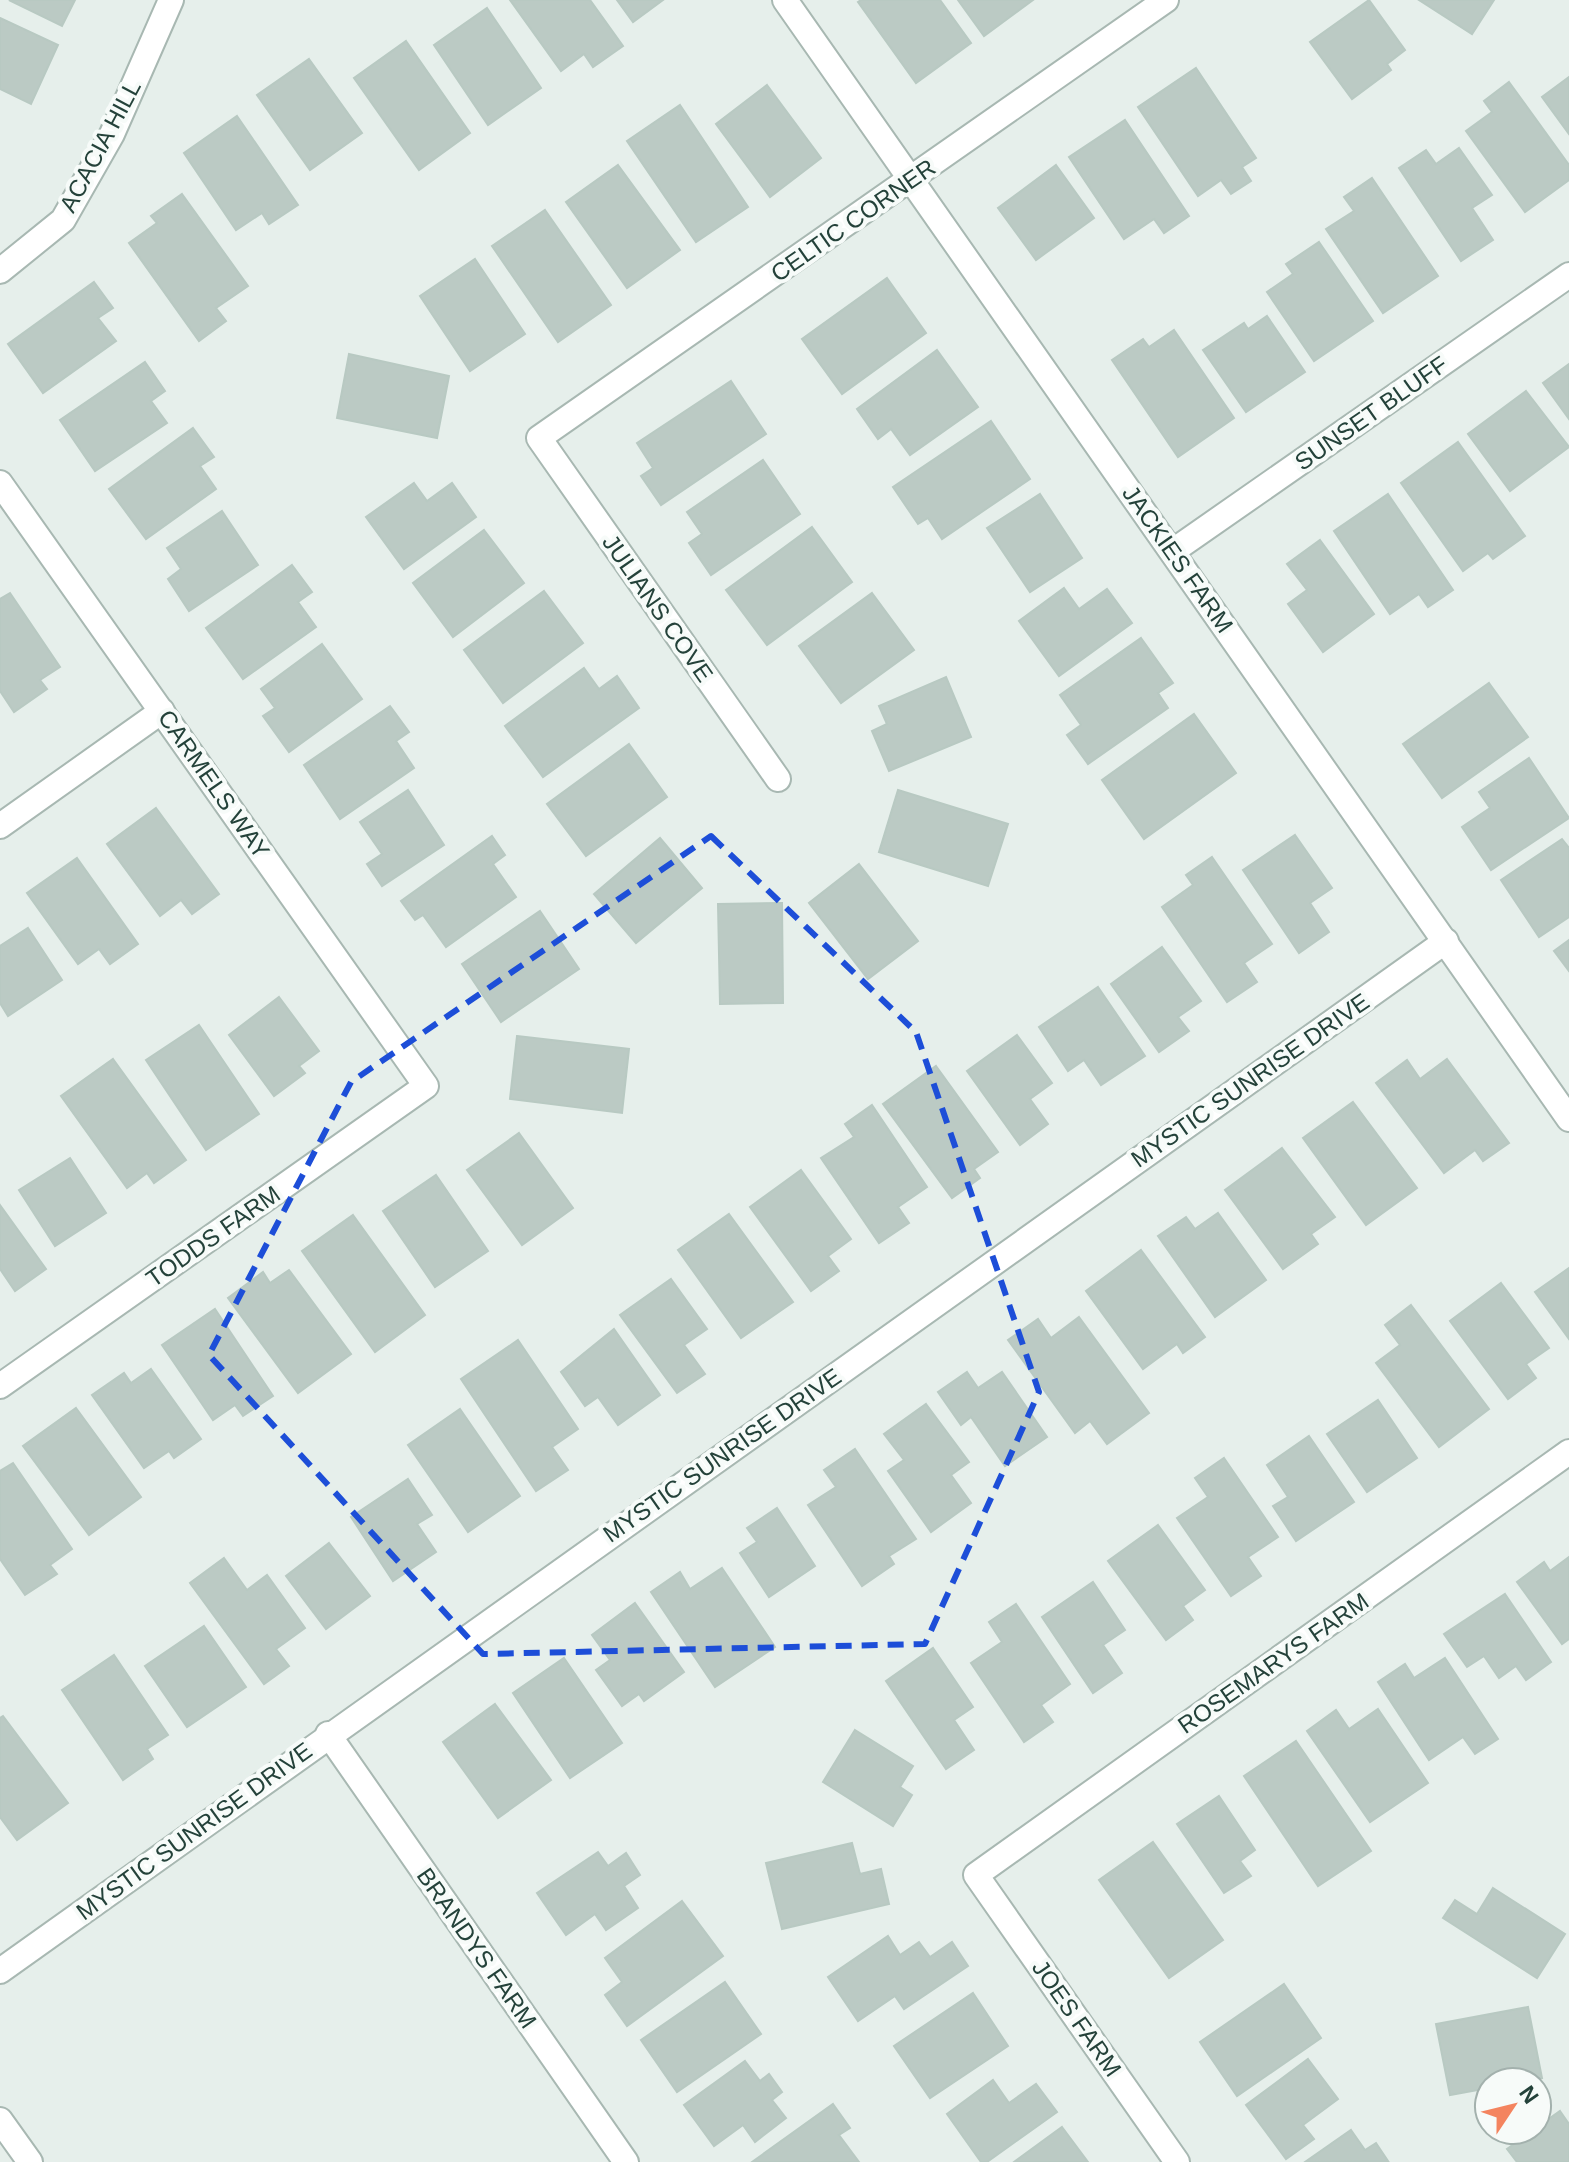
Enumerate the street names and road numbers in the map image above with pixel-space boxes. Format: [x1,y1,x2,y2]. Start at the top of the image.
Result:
street label: ACACIA HILL [54,75,146,217]
street label: CELTIC CORNER [766,153,940,287]
street label: SUNSET BLUFF [1290,350,1452,476]
street label: JACKIES FARM [1117,480,1239,638]
street label: JULIANS COVE [597,529,719,687]
street label: CARMELS WAY [153,705,275,863]
street label: MYSTIC SUNRISE DRIVE [1126,987,1374,1173]
street label: TODDS FARM [141,1180,285,1292]
street label: MYSTIC SUNRISE DRIVE [598,1362,846,1548]
street label: ROSEMARYS FARM [1173,1587,1373,1739]
street label: MYSTIC SUNRISE DRIVE [71,1737,317,1925]
street label: BRANDYS FARM [412,1863,542,2033]
street label: JOES FARM [1027,1955,1127,2081]

